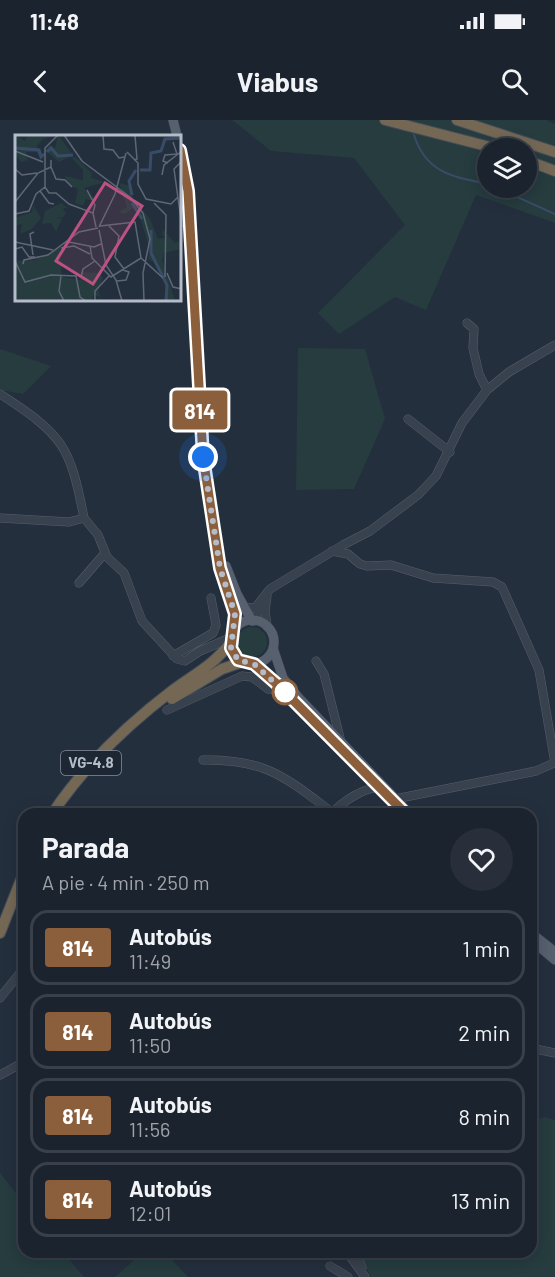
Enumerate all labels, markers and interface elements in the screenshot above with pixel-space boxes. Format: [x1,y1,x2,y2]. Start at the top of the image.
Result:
text: 11:48 [30,8,79,34]
icon: back [24,65,57,98]
text: Viabus [237,65,318,97]
icon: search [498,65,531,98]
inset map [15,135,182,302]
map controls [477,138,537,198]
button: layers [477,138,537,198]
line badge: 814 [166,390,234,430]
text: 814 [184,398,216,423]
your location [188,442,218,472]
unlabelled marker [272,679,298,705]
road number: VG-4.8 [61,751,121,775]
button: heart [450,828,513,891]
text: Parada [42,830,129,864]
text: A pie · 4 min · 250 m [42,870,210,894]
text: Autobús [129,923,212,949]
text: 814 [62,935,94,960]
text: 1 min [462,935,510,961]
text: 11:49 [129,949,171,973]
text: Autobús [129,1007,212,1033]
text: 814 [62,1019,94,1044]
text: 2 min [458,1019,510,1045]
text: 11:50 [129,1033,171,1057]
text: Autobús [129,1091,212,1117]
text: 814 [62,1103,94,1128]
text: 8 min [458,1103,510,1129]
text: 11:56 [129,1117,170,1141]
text: Autobús [129,1175,212,1201]
text: 814 [62,1187,94,1212]
text: 13 min [451,1187,510,1213]
text: 12:01 [129,1201,171,1225]

